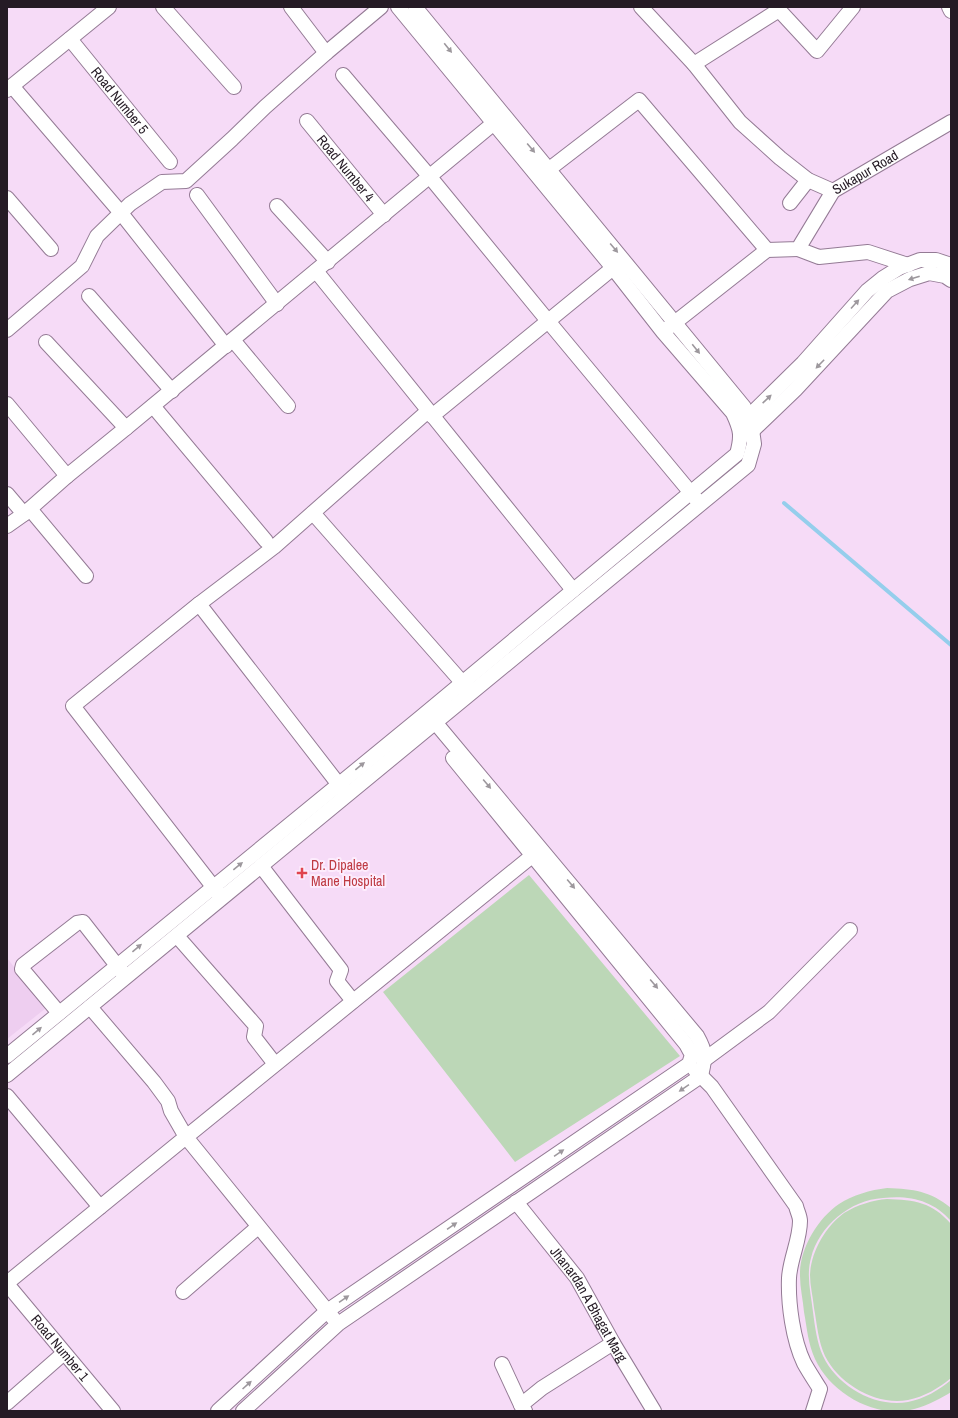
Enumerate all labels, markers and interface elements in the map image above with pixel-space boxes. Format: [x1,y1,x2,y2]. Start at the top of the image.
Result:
one-way arrow [444,43,453,53]
street label: Road Number 5 [87,63,152,137]
street label: Road Number 4 [313,131,379,206]
one-way arrow [526,143,535,154]
street label: Sukapur Road [829,146,901,199]
one-way arrow [609,243,618,254]
one-way arrow [908,275,920,281]
one-way arrow [851,299,860,309]
one-way arrow [692,343,701,354]
one-way arrow [815,359,824,369]
one-way arrow [762,394,772,404]
one-way arrow [355,761,365,770]
one-way arrow [483,779,492,790]
place label: Dr. Dipalee Mane Hospital [311,856,385,890]
one-way arrow [232,861,243,870]
marker: Dr. Dipalee Mane Hospital [296,867,308,879]
one-way arrow [566,879,575,890]
one-way arrow [132,944,143,953]
one-way arrow [649,979,658,990]
one-way arrow [32,1027,42,1035]
one-way arrow [679,1084,689,1092]
one-way arrow [554,1149,565,1157]
one-way arrow [447,1222,457,1230]
street label: Jhanardan A Bhagat Marg [546,1243,632,1366]
one-way arrow [339,1295,350,1303]
street label: Road Number 1 [27,1311,93,1385]
one-way arrow [242,1380,252,1389]

